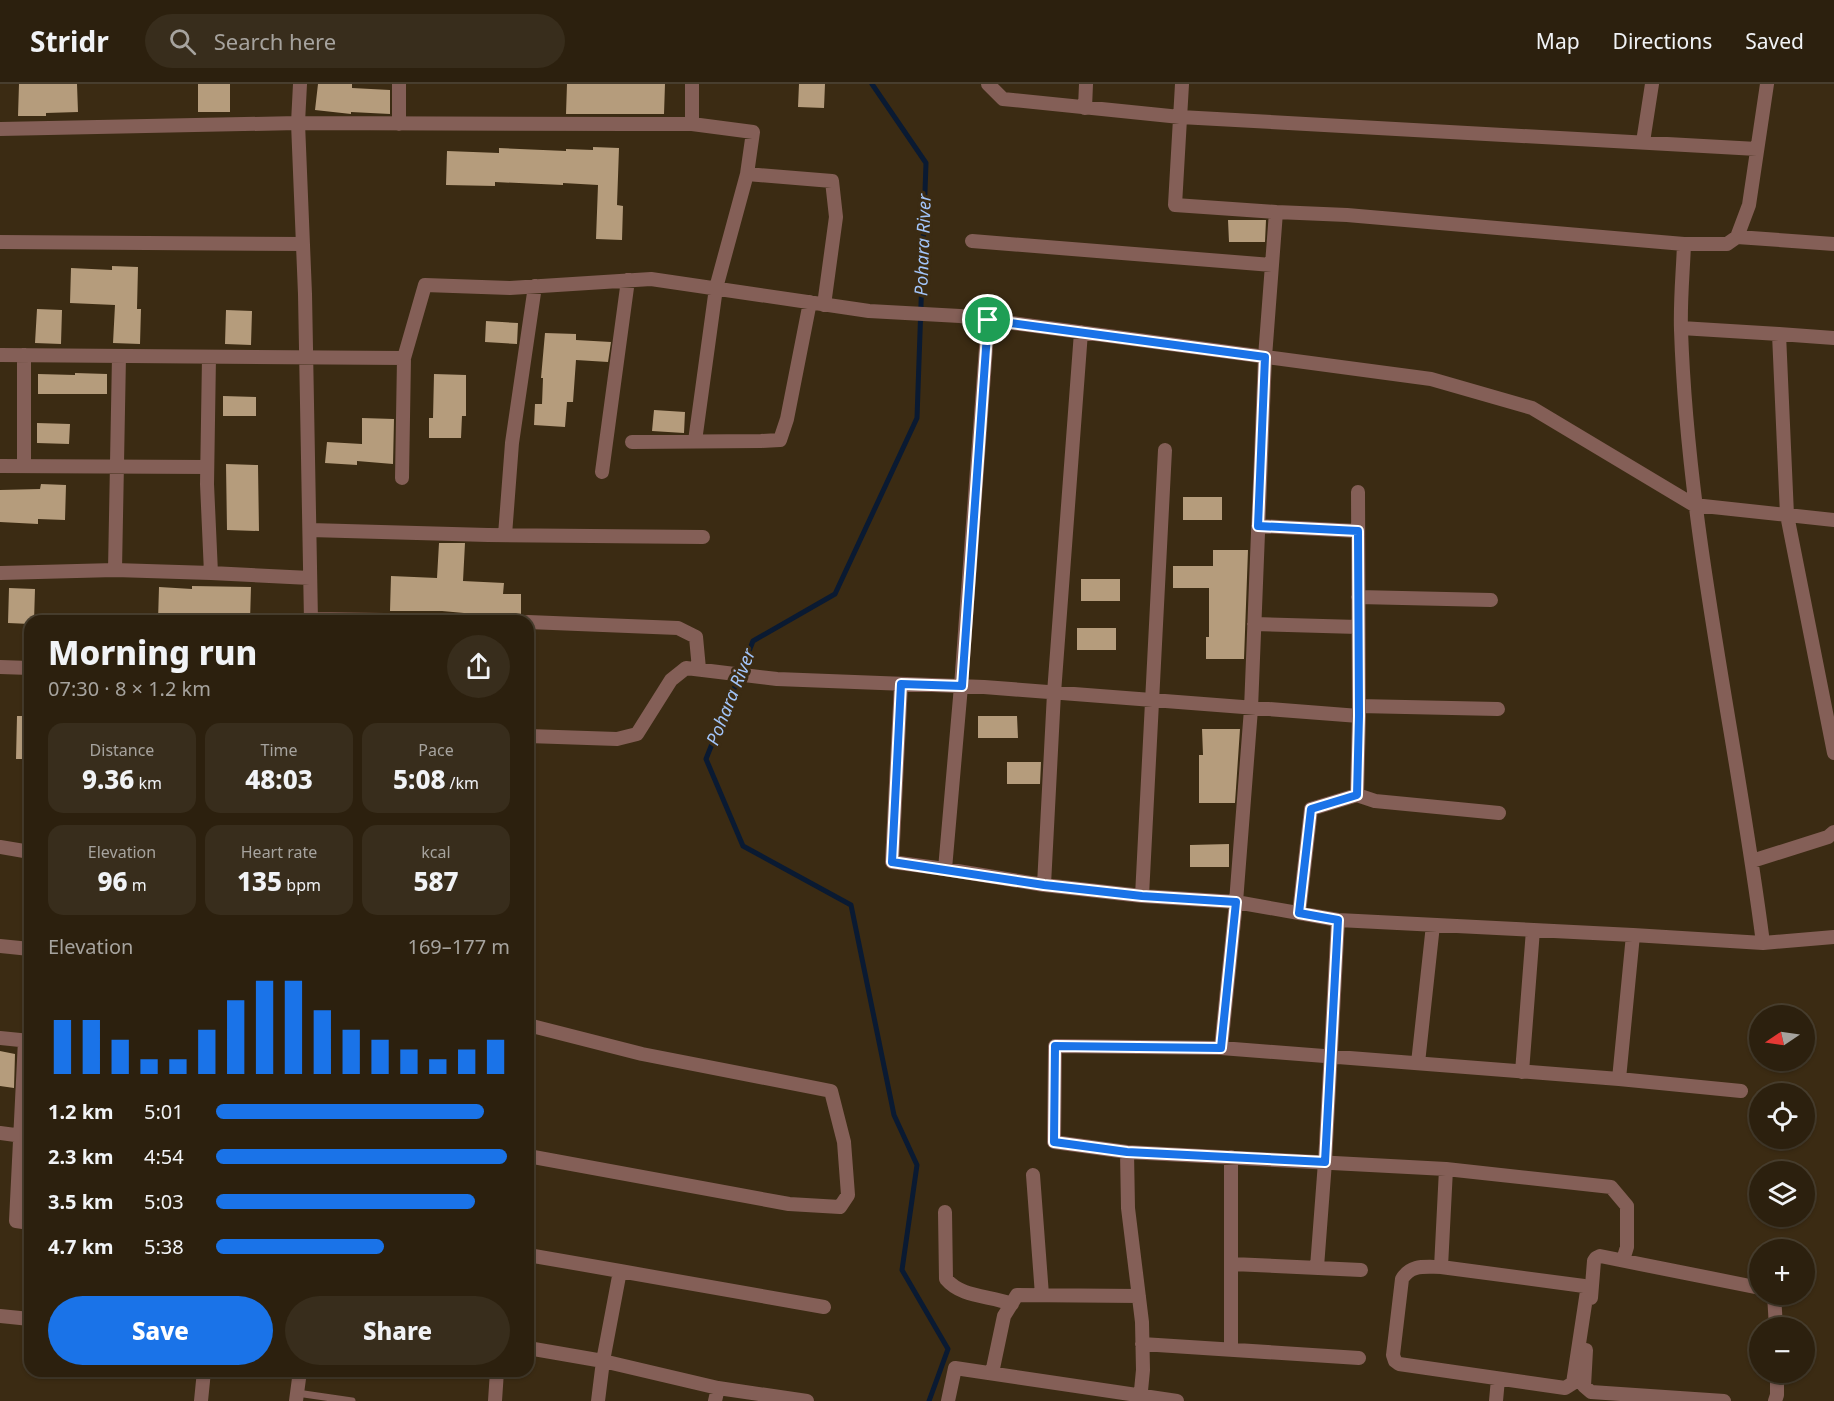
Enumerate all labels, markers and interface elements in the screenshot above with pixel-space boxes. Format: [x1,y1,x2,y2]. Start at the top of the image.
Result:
search box [145,14,565,68]
text: Stridr [30,22,109,60]
icon: search [166,25,199,58]
text: Search here [214,26,336,56]
text: Map [1536,27,1580,55]
text: Directions [1613,27,1712,55]
text: Saved [1745,27,1804,55]
water label: Pohara River [908,193,936,296]
pin [962,294,1013,345]
icon: arrive [971,303,1004,336]
text: Morning run [48,630,257,675]
button: share [447,635,510,698]
water label: Pohara River [700,644,761,749]
text: 07:30 · 8 × 1.2 km [48,675,211,702]
text: Distance [90,739,154,761]
text: Time [260,739,298,761]
text: Pace [418,739,454,761]
text: 9.36 [82,761,134,797]
text: 48:03 [245,761,313,797]
text: 5:08 [393,761,445,797]
text: km [134,772,162,794]
text: /km [445,772,479,794]
text: Elevation [88,841,156,863]
text: Heart rate [241,841,317,863]
text: kcal [421,841,451,863]
text: 96 [97,863,127,899]
text: 135 [237,863,282,899]
text: 587 [413,863,459,899]
text: m [127,874,147,896]
text: bpm [282,874,321,896]
text: Elevation [48,933,133,960]
text: 169–177 m [407,933,510,960]
north arrow [1749,1005,1815,1071]
map controls [1749,1005,1815,1383]
button: locate [1749,1083,1815,1149]
text: 1.2 km [48,1098,114,1125]
text: 5:01 [144,1098,184,1125]
text: 2.3 km [48,1143,114,1170]
text: 4:54 [144,1143,184,1170]
button: layers [1749,1161,1815,1227]
text: 3.5 km [48,1188,114,1215]
text: 5:03 [144,1188,184,1215]
text: 4.7 km [48,1233,114,1260]
text: 5:38 [144,1233,184,1260]
button: + [1749,1239,1815,1305]
button: Save [48,1296,273,1365]
button: Share [285,1296,510,1365]
button: − [1749,1317,1815,1383]

